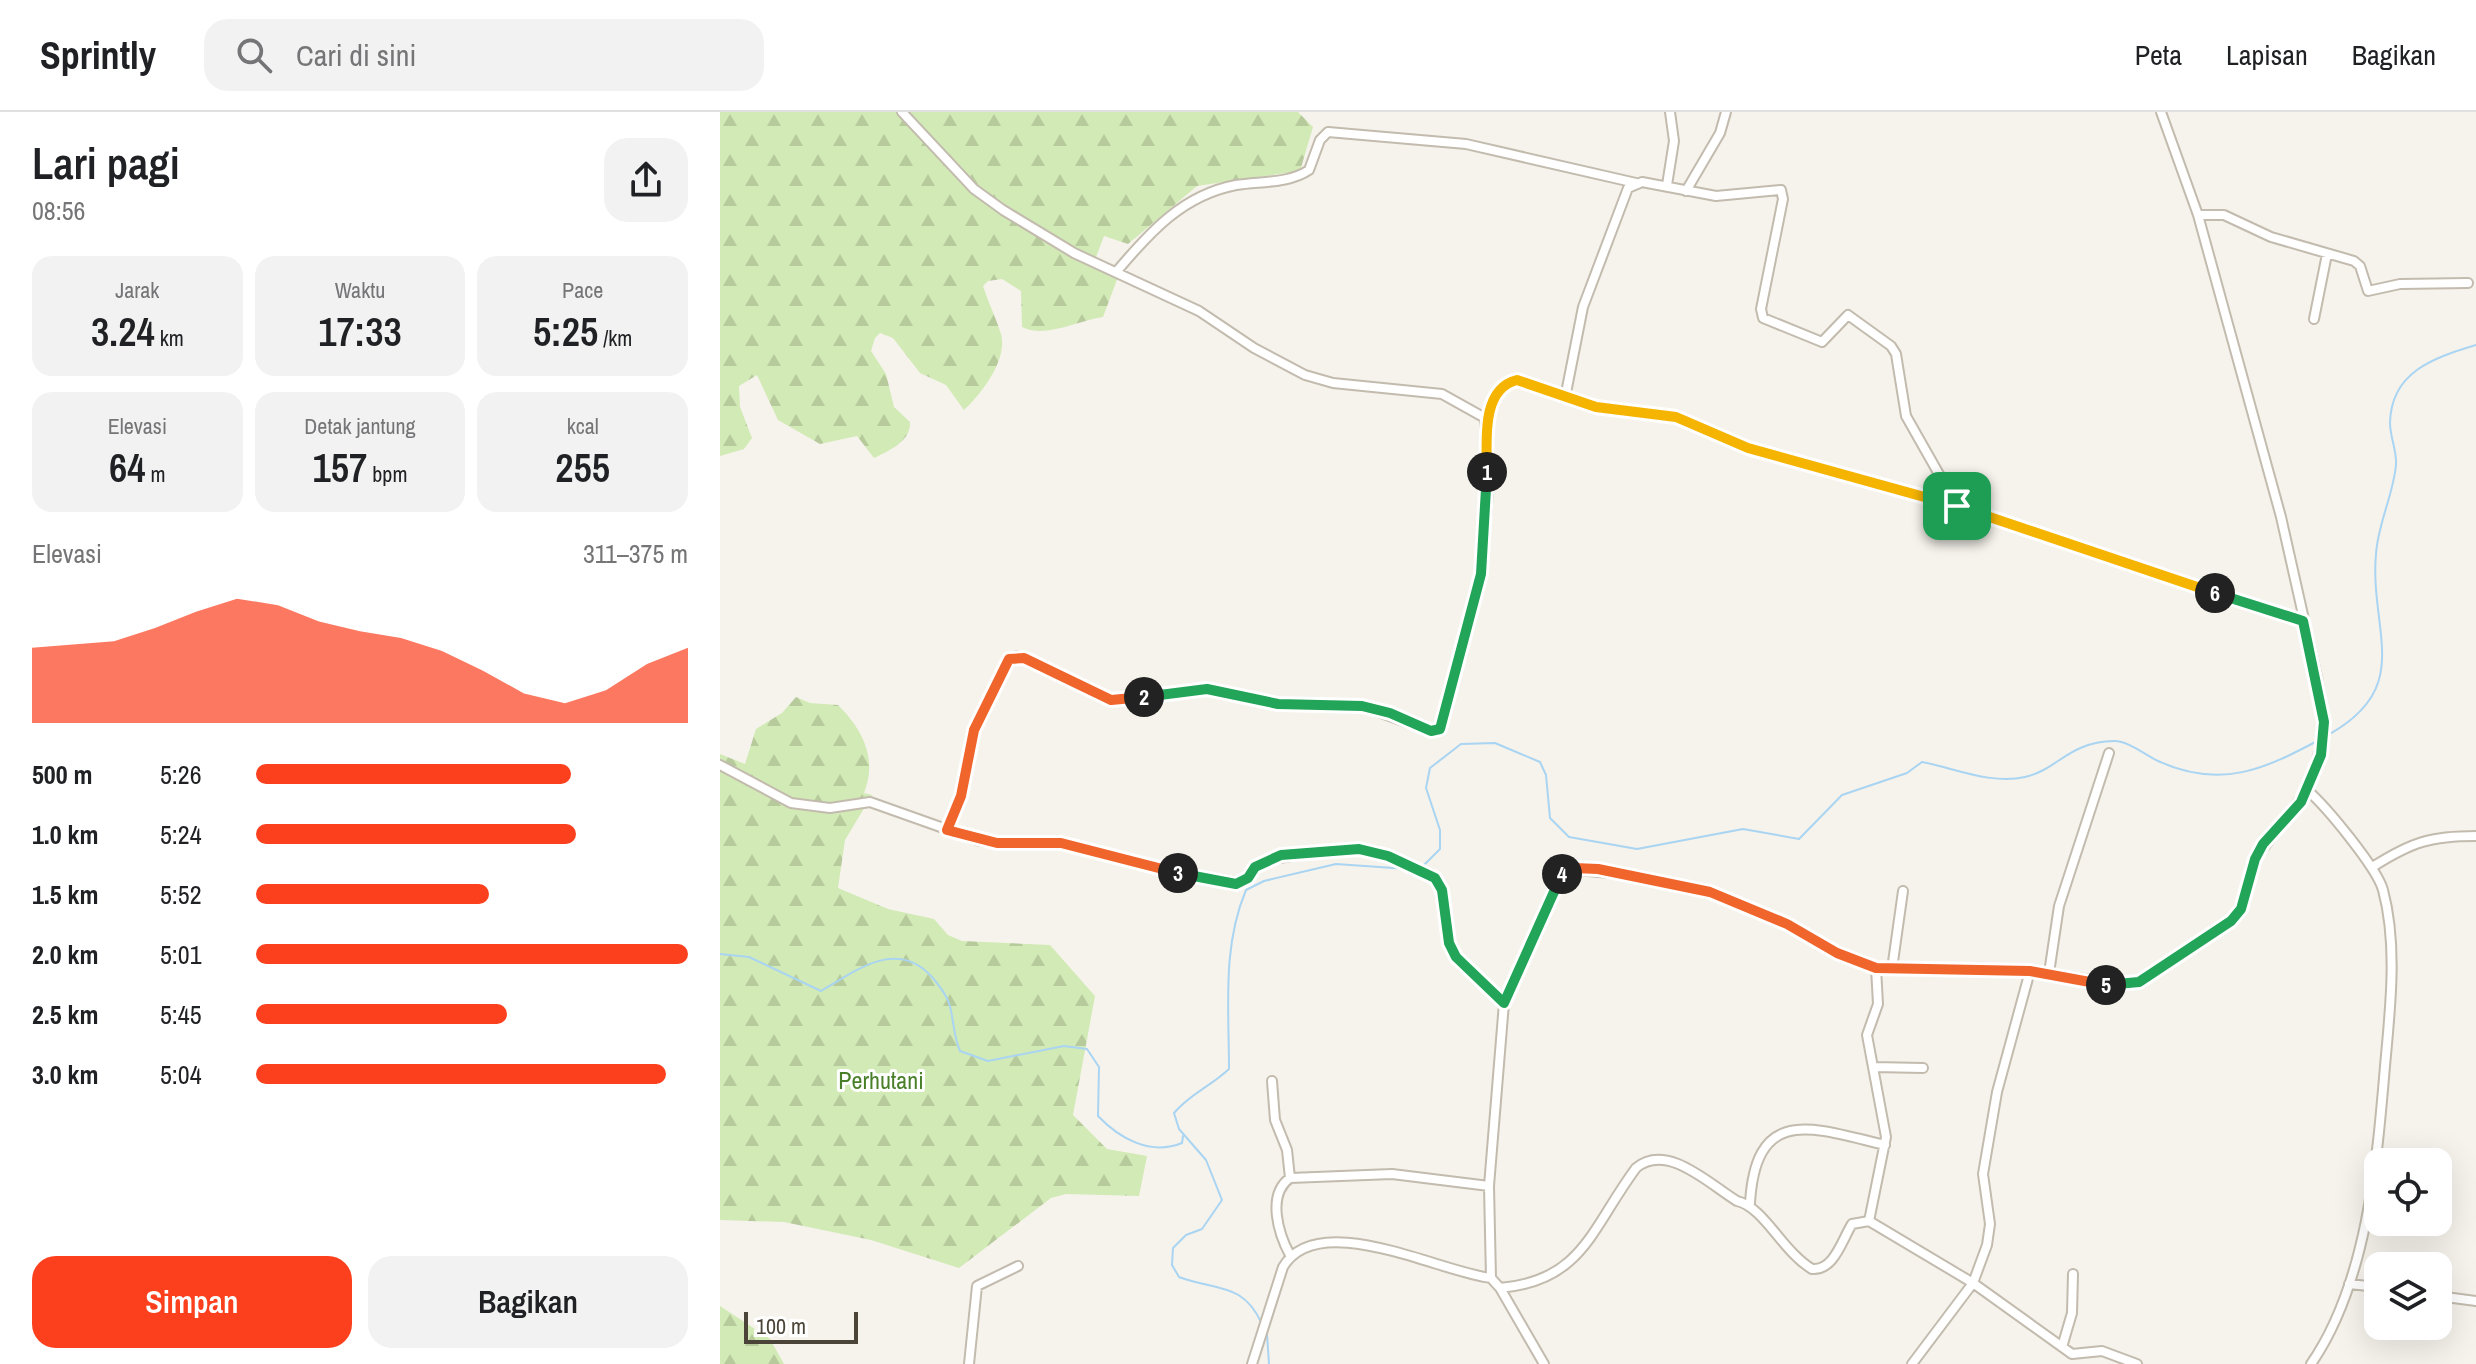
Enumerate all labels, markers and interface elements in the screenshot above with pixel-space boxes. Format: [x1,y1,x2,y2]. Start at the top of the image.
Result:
search box [204,19,764,91]
text: Sprintly [40,30,156,81]
icon: search [232,33,276,77]
text: Cari di sini [296,35,416,75]
text: Peta [2135,36,2182,74]
text: Lapisan [2226,36,2308,74]
text: Bagikan [2352,36,2436,74]
text: Lari pagi [32,133,180,193]
button: share [604,138,688,222]
text: 08:56 [32,193,85,228]
text: Jarak [115,275,159,305]
text: Waktu [335,275,385,305]
text: Pace [562,275,603,305]
text: 3.24 [91,305,155,358]
text: 17:33 [318,305,402,358]
text: 5:25 [533,305,598,358]
text: km [155,323,184,353]
text: /km [598,323,632,353]
text: Elevasi [108,411,167,441]
text: Detak jantung [304,411,416,441]
text: kcal [567,411,599,441]
text: 64 [109,441,146,494]
text: 157 [313,441,367,494]
text: 255 [555,441,610,494]
pin: 1 [1467,452,1507,492]
text: 1 [1482,457,1492,487]
text: m [146,459,166,489]
text: bpm [367,459,407,489]
pin [1923,472,1991,540]
icon: arrive [1935,484,1979,528]
text: Elevasi [32,536,102,571]
text: 311–375 m [583,536,688,571]
pin: 6 [2195,573,2235,613]
text: 6 [2210,578,2220,608]
pin: 2 [1124,677,1164,717]
text: 2 [1139,682,1149,712]
text: 500 m [32,757,92,792]
text: 5:26 [160,757,202,792]
text: 1.0 km [32,817,98,852]
text: 5:24 [160,817,202,852]
pin: 3 [1158,853,1198,893]
pin: 4 [1542,854,1582,894]
text: 3 [1173,858,1183,888]
text: 4 [1557,859,1567,889]
text: 1.5 km [32,877,98,912]
text: 5:52 [160,877,202,912]
text: 2.0 km [32,937,98,972]
text: 5:01 [160,937,202,972]
pin: 5 [2086,965,2126,1005]
text: 5 [2101,970,2111,1000]
text: 2.5 km [32,997,98,1032]
text: 5:45 [160,997,202,1032]
text: 3.0 km [32,1057,98,1092]
text: 5:04 [160,1057,202,1092]
park label: Perhutani [838,1064,924,1096]
map controls [2364,1148,2452,1340]
button: locate [2364,1148,2452,1236]
button: layers [2364,1252,2452,1340]
button: Simpan [32,1256,352,1348]
button: Bagikan [368,1256,688,1348]
scale bar [744,1308,858,1344]
text: 100 m [756,1311,806,1341]

